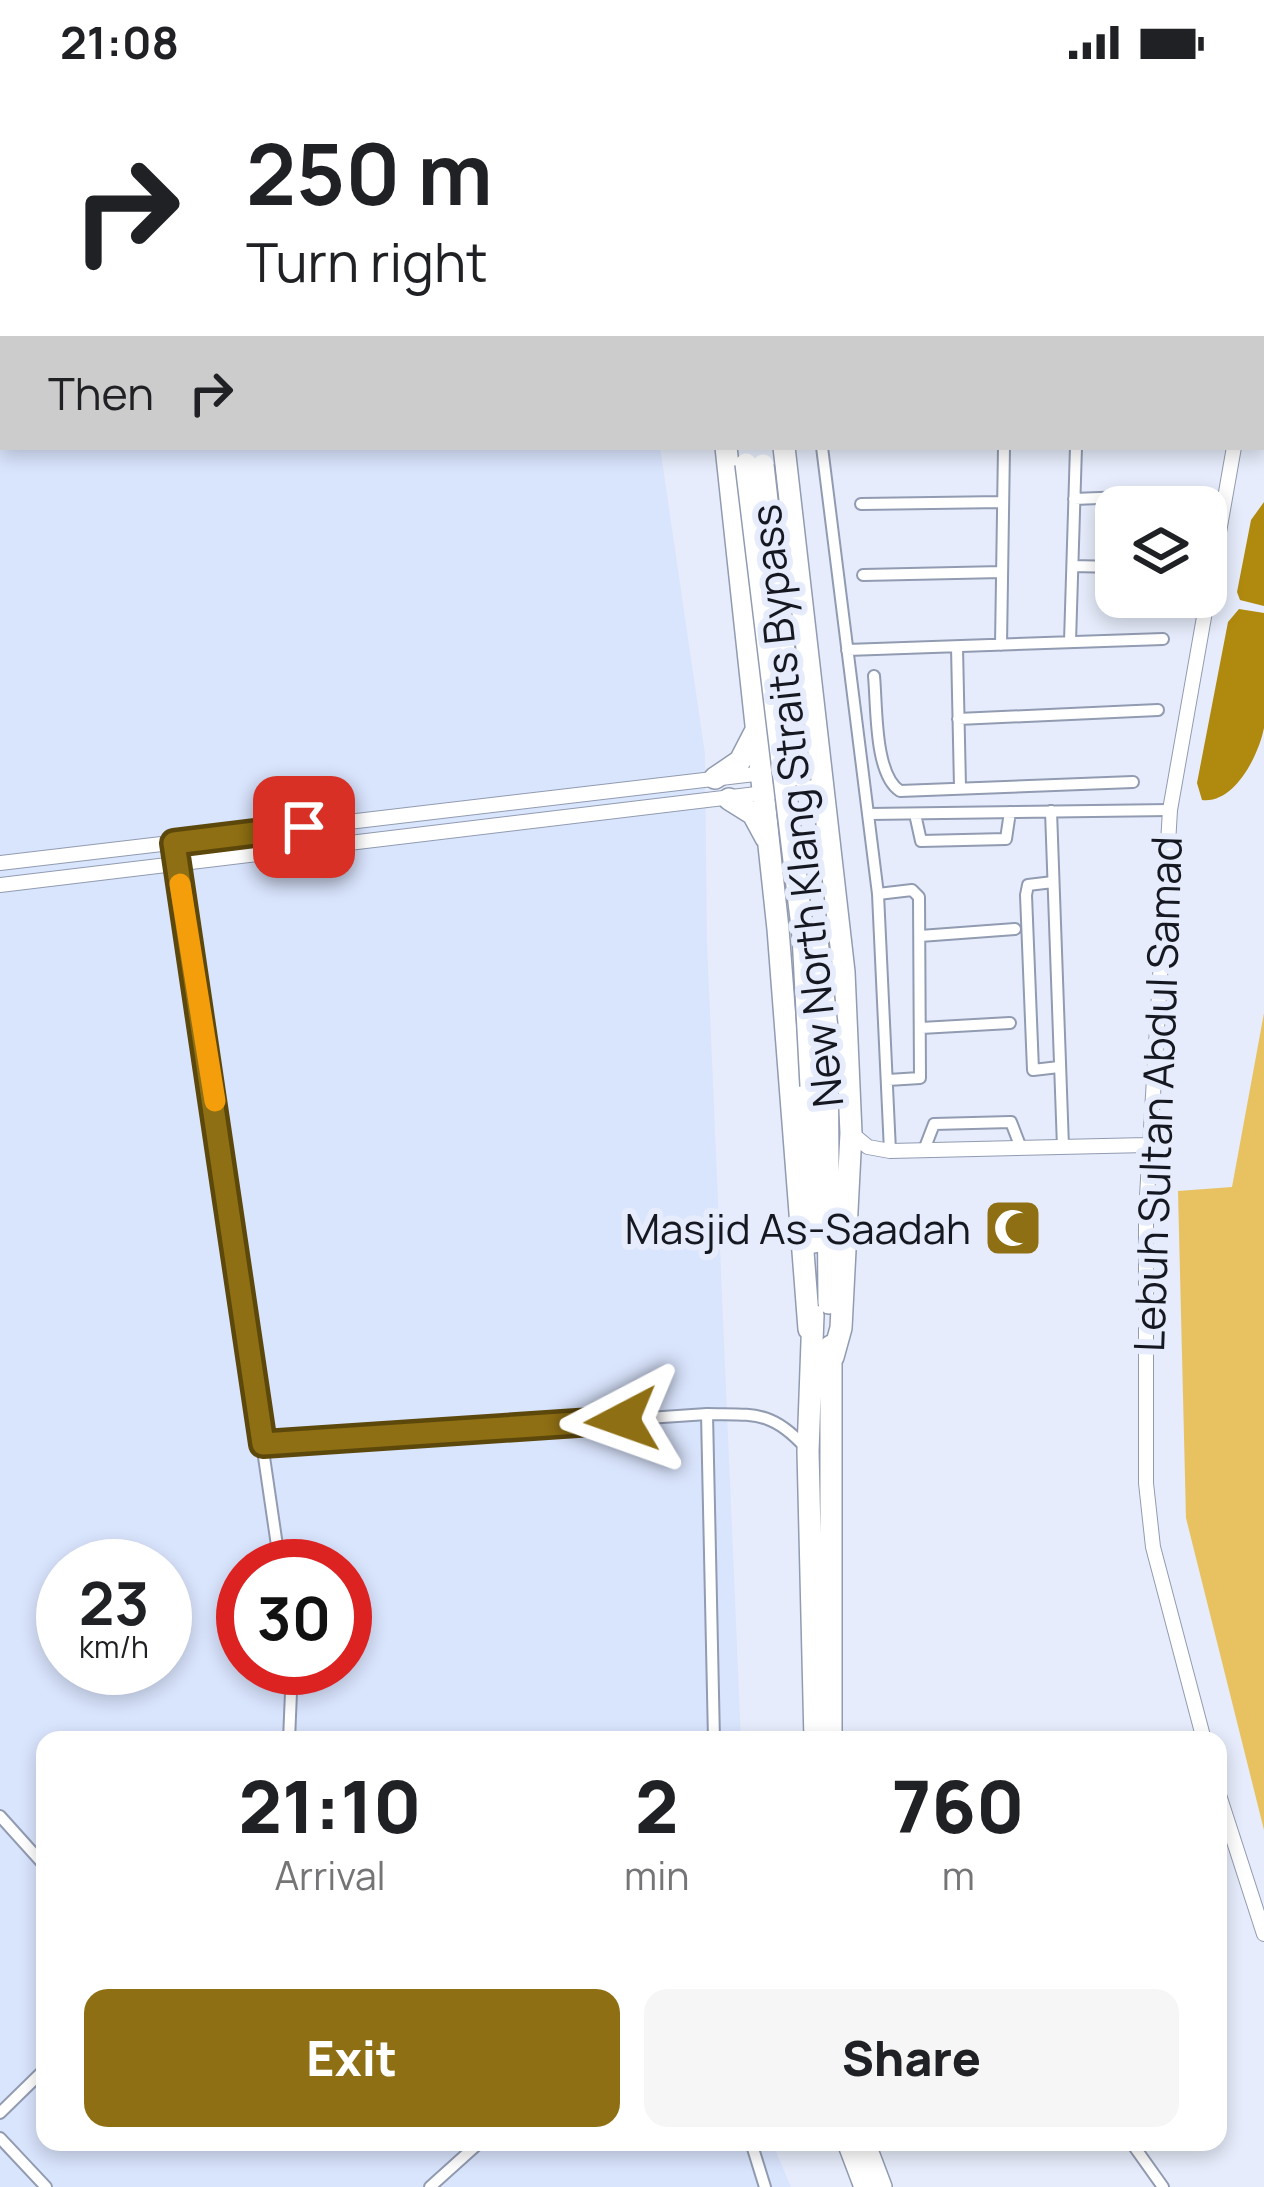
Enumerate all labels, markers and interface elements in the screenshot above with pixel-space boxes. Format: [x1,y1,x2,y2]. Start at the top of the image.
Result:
text: 21:08 [60,11,179,73]
text: 250 m [246,115,493,230]
icon: right [48,132,204,288]
text: Turn right [246,224,488,298]
icon: right [178,360,244,426]
text: Then [48,362,154,424]
map controls [1095,486,1227,618]
button: layers [1095,486,1227,618]
street label: New North Klang Straits Bypass [735,502,857,1110]
pin [253,776,355,878]
icon: arrive [271,794,337,860]
street label: Lebuh Sultan Abdul Samad [1119,835,1195,1353]
mosque icon: Masjid As-Saadah [982,1197,1044,1259]
place label: Masjid As-Saadah [625,1199,971,1257]
position arrow [559,1357,685,1483]
speed limit sign: 30 [216,1539,372,1695]
text: 23 [79,1561,149,1643]
text: km/h [79,1626,149,1667]
text: 21:10 [239,1756,422,1855]
text: 2 [635,1756,679,1855]
text: 760 [892,1756,1024,1855]
text: Arrival [274,1848,386,1902]
text: min [624,1848,689,1902]
text: m [942,1848,975,1902]
button: Exit [84,1989,620,2127]
button: Share [644,1989,1179,2127]

